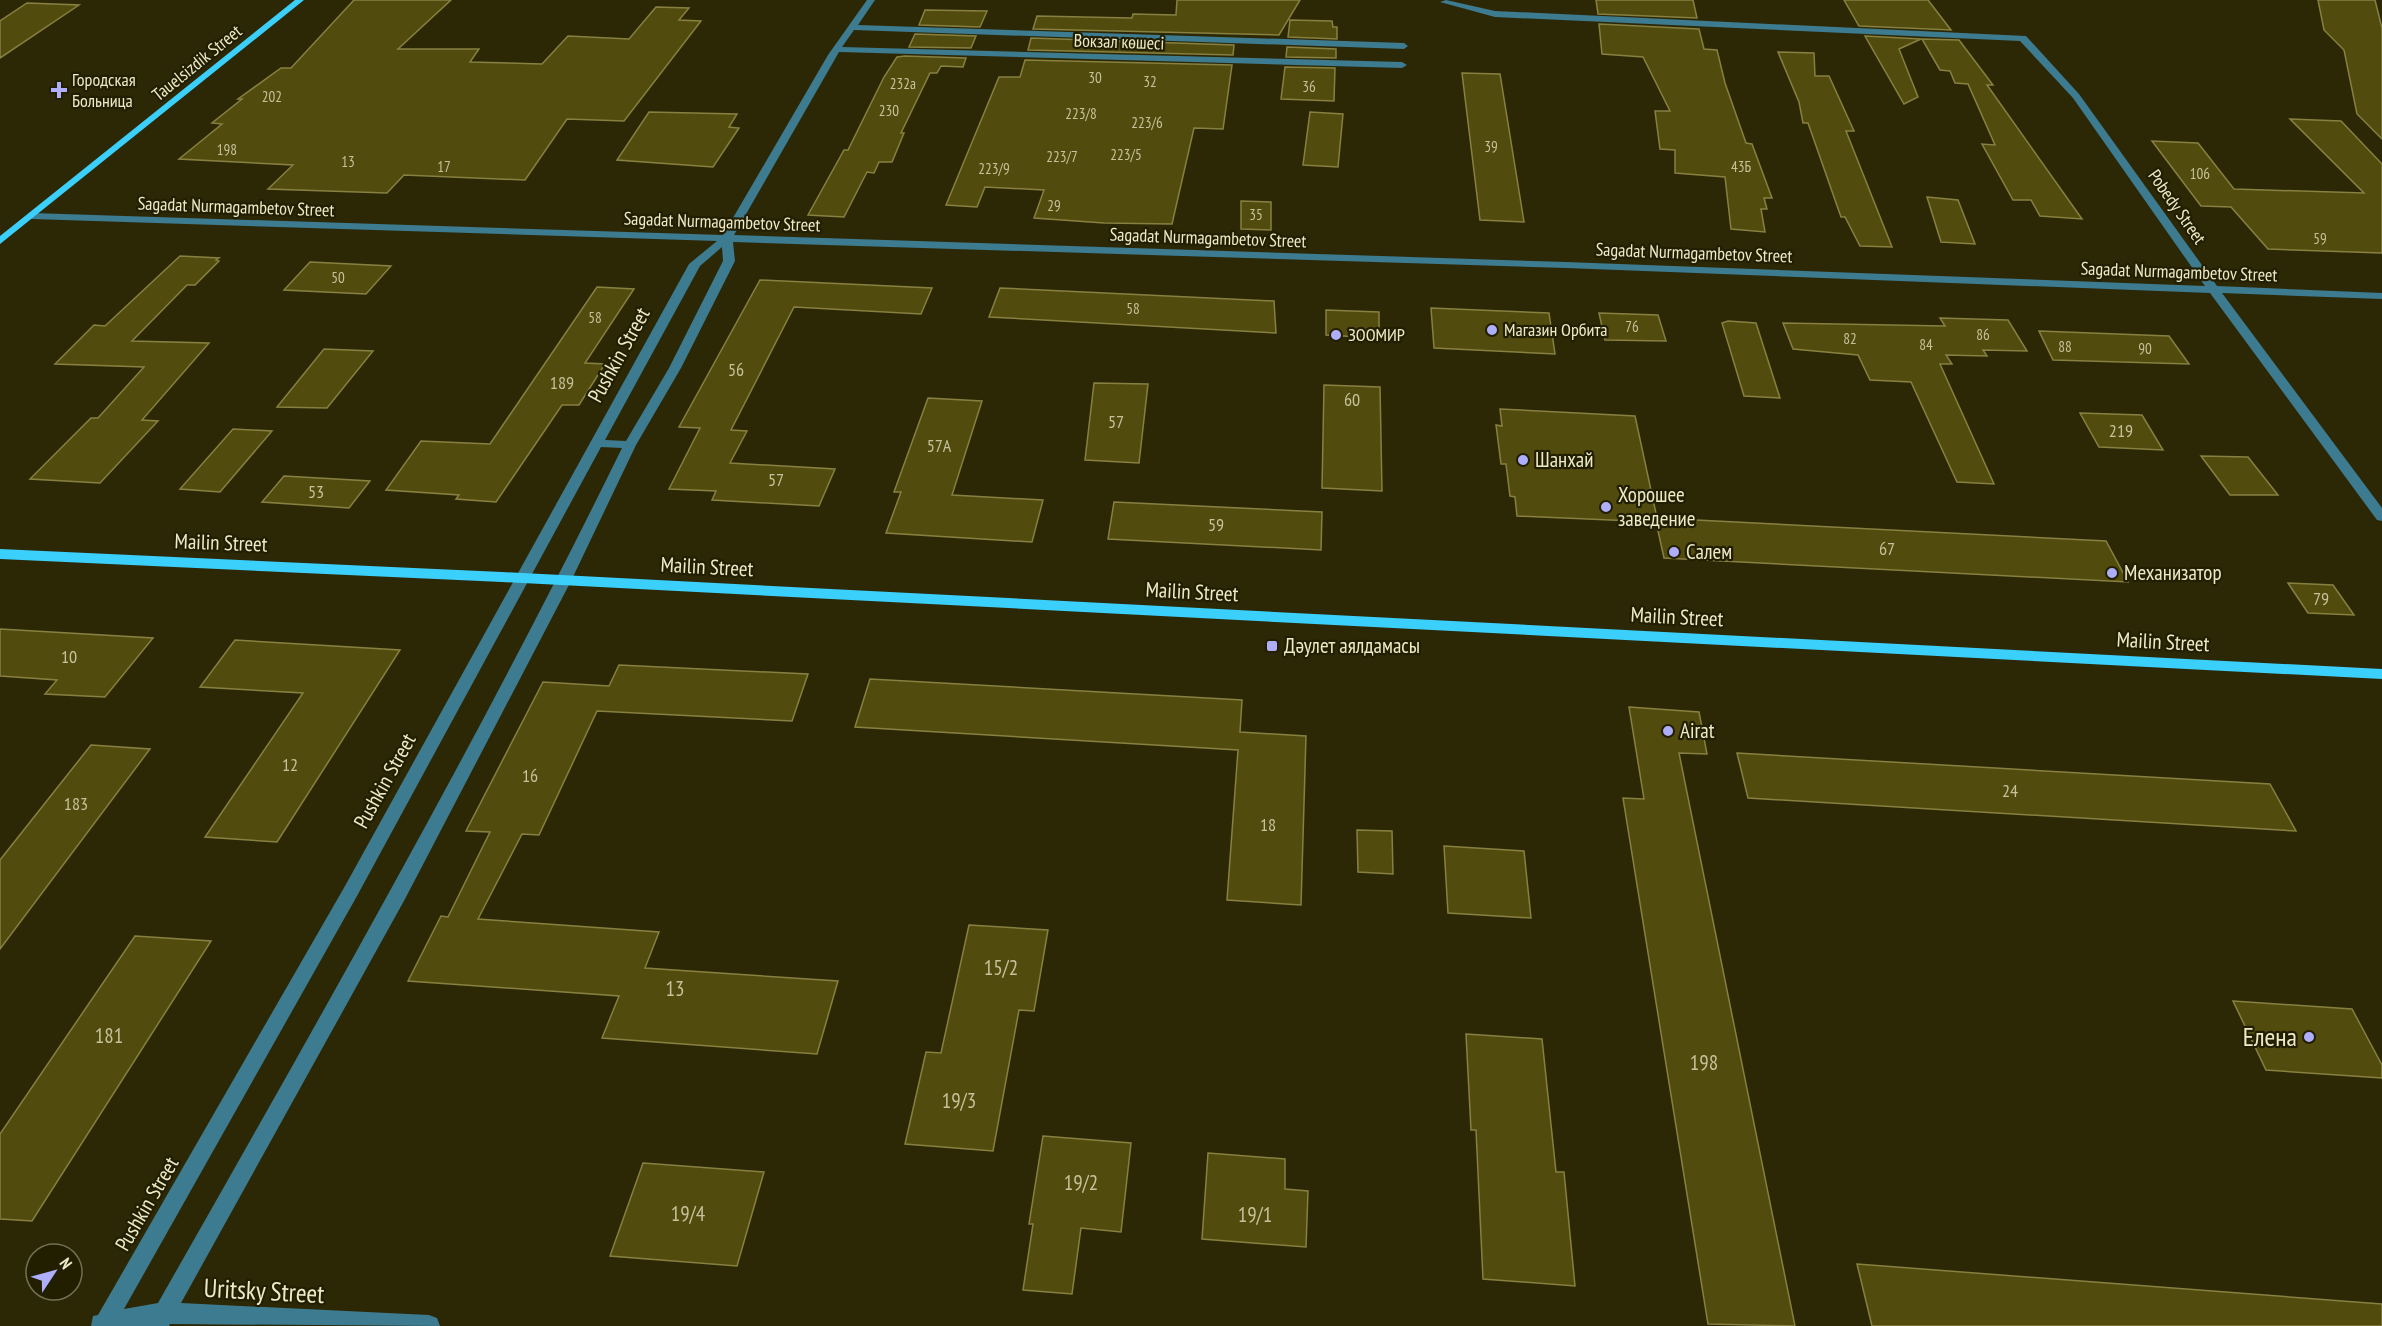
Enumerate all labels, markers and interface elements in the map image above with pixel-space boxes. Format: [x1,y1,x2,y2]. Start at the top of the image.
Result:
street label: Tauelsіzdіk Street [147,19,246,106]
street label: Вокзал көшесі [1073,28,1165,55]
place label: Городская Больница [72,68,136,112]
house number: 30 [1088,68,1102,87]
house number: 32 [1143,72,1157,91]
house number: 232а [890,74,916,93]
house number: 36 [1302,77,1316,96]
marker: Городская Больница [50,81,68,99]
house number: 202 [262,87,282,106]
house number: 230 [879,101,899,120]
house number: 223/8 [1065,104,1097,123]
house number: 223/6 [1131,113,1163,132]
house number: 39 [1484,137,1498,156]
house number: 198 [217,140,237,159]
house number: 223/5 [1110,145,1142,164]
house number: 223/7 [1046,147,1078,166]
house number: 13 [341,152,355,171]
house number: 17 [437,157,451,176]
house number: 43Б [1731,157,1751,176]
house number: 223/9 [978,159,1010,178]
house number: 106 [2190,164,2210,183]
street label: Pobedy Street [2143,165,2211,248]
street label: Sagadat Nurmagambetov Street [137,192,335,221]
house number: 29 [1047,196,1061,215]
house number: 35 [1249,205,1263,224]
street label: Sagadat Nurmagambetov Street [623,207,821,236]
street label: Sagadat Nurmagambetov Street [1109,223,1307,252]
house number: 59 [2313,229,2327,248]
street label: Sagadat Nurmagambetov Street [1595,238,1793,267]
street label: Sagadat Nurmagambetov Street [2080,257,2278,286]
house number: 50 [331,268,345,287]
house number: 58 [1126,299,1140,318]
street label: Pushkin Street [581,302,656,407]
house number: 58 [588,308,602,327]
house number: 76 [1625,317,1639,336]
place label: Магазин Орбита [1504,318,1607,341]
place label: ЗООМИР [1348,323,1405,346]
marker: Магазин Орбита [1485,323,1499,337]
house number: 86 [1976,325,1990,344]
marker: ЗООМИР [1329,328,1343,342]
house number: 82 [1843,329,1857,348]
house number: 84 [1919,335,1933,354]
house number: 88 [2058,337,2072,356]
house number: 90 [2138,339,2152,358]
house number: 56 [728,358,744,381]
house number: 189 [550,371,574,394]
house number: 60 [1344,388,1360,411]
house number: 57 [1108,410,1124,433]
house number: 219 [2109,419,2133,442]
house number: 57А [927,434,952,457]
place label: Шанхай [1535,446,1593,473]
marker: Шанхай [1516,453,1530,467]
house number: 57 [768,468,784,491]
house number: 53 [308,480,324,503]
place label: Хорошее заведение [1618,481,1695,532]
marker: Хорошее заведение [1599,500,1613,514]
house number: 59 [1208,513,1224,536]
street label: Mailin Street [174,527,268,558]
house number: 67 [1879,537,1895,560]
place label: Салем [1686,538,1732,565]
marker: Салем [1667,545,1681,559]
street label: Mailin Street [660,551,754,582]
place label: Механизатор [2124,559,2222,586]
marker: Механизатор [2105,566,2119,580]
street label: Mailin Street [1145,576,1239,607]
house number: 79 [2313,587,2329,610]
street label: Mailin Street [1630,601,1724,632]
street label: Mailin Street [2116,626,2210,657]
place label: Дәулет аялдамасы [1284,632,1420,659]
marker: Дәулет аялдамасы [1265,639,1279,653]
house number: 10 [61,645,77,668]
place label: Airat [1680,717,1715,744]
marker: Airat [1661,724,1675,738]
street label: Pushkin Street [347,728,422,833]
house number: 12 [282,753,298,776]
house number: 16 [522,764,538,787]
house number: 24 [2002,779,2018,802]
house number: 183 [64,792,88,815]
house number: 18 [1260,813,1276,836]
house number: 15/2 [984,954,1018,981]
house number: 13 [666,975,684,1002]
place label: Елена [2243,1020,2297,1053]
house number: 181 [95,1022,123,1049]
marker: Елена [2302,1030,2316,1044]
house number: 198 [1690,1049,1718,1076]
house number: 19/3 [942,1087,976,1114]
street label: Pushkin Street [109,1152,184,1256]
house number: 19/2 [1064,1169,1098,1196]
house number: 19/4 [671,1200,706,1227]
house number: 19/1 [1238,1201,1272,1228]
north arrow [24,1242,84,1302]
text: N [56,1254,77,1273]
street label: Uritsky Street [203,1271,325,1310]

